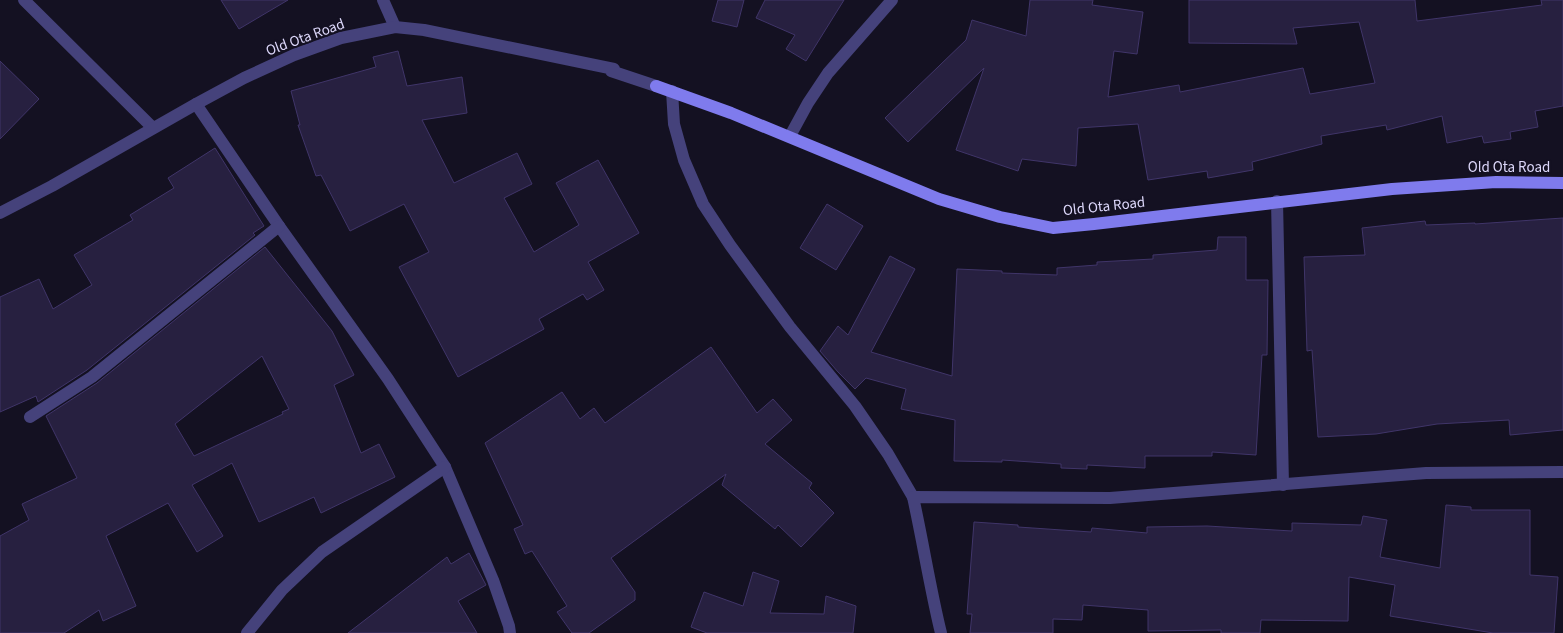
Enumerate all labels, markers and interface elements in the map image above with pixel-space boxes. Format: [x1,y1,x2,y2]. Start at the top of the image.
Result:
street label: Old Ota Road [263,13,348,61]
street label: Old Ota Road [1468,157,1550,178]
street label: Old Ota Road [1062,192,1146,221]

